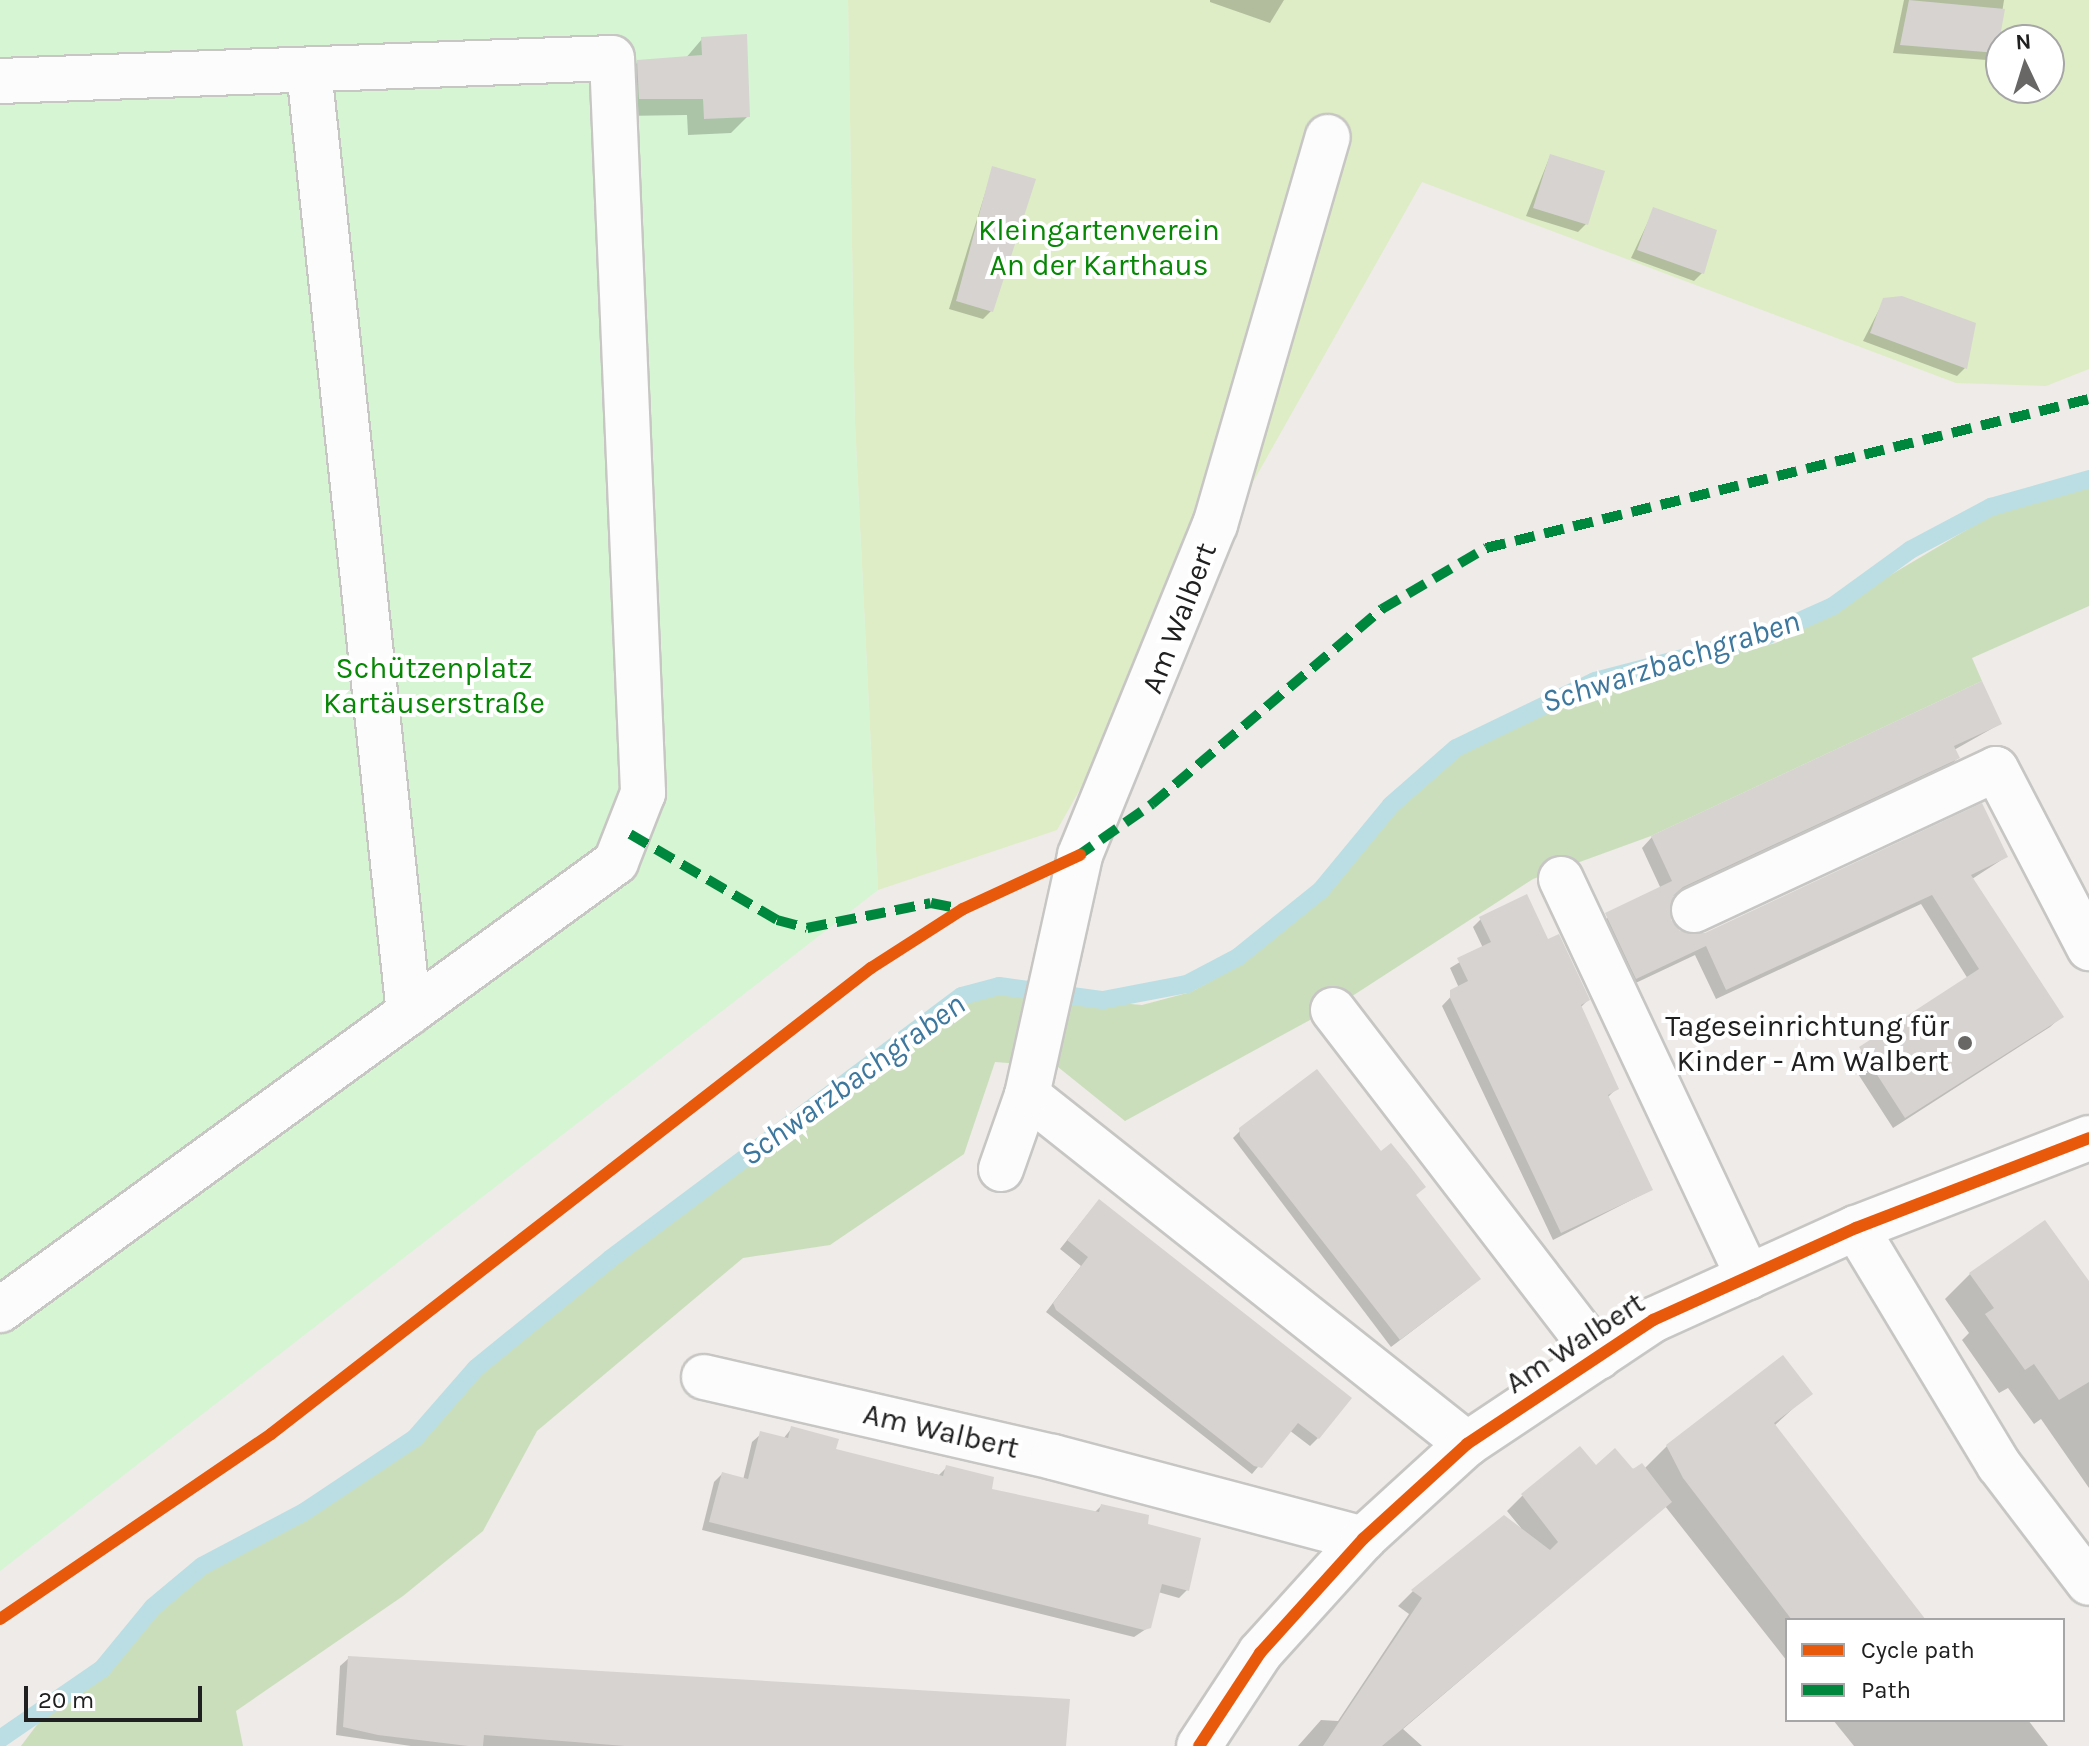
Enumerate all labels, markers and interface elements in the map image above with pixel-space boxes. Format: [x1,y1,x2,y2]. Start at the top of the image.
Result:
north arrow [1985,24,2065,104]
text: N [2015,29,2032,56]
park label: Kleingartenverein An der Karthaus [978,212,1220,282]
street label: Am Walbert [1134,538,1224,698]
water label: Schwarzbachgraben [1537,602,1805,722]
park label: Schützenplatz Kartäuserstraße [323,650,545,720]
water label: Schwarzbachgraben [733,985,973,1175]
place label: Tageseinrichtung für Kinder - Am Walbert [1665,1008,1949,1078]
marker: Tageseinrichtung für Kinder - Am Walbert [1956,1034,1974,1052]
street label: Am Walbert [1499,1285,1651,1401]
street label: Am Walbert [860,1396,1022,1466]
legend [1785,1618,2065,1722]
text: Cycle path [1861,1636,1975,1664]
scale bar [28,1670,206,1720]
text: Path [1861,1676,1911,1704]
text: 20 m [38,1686,94,1714]

